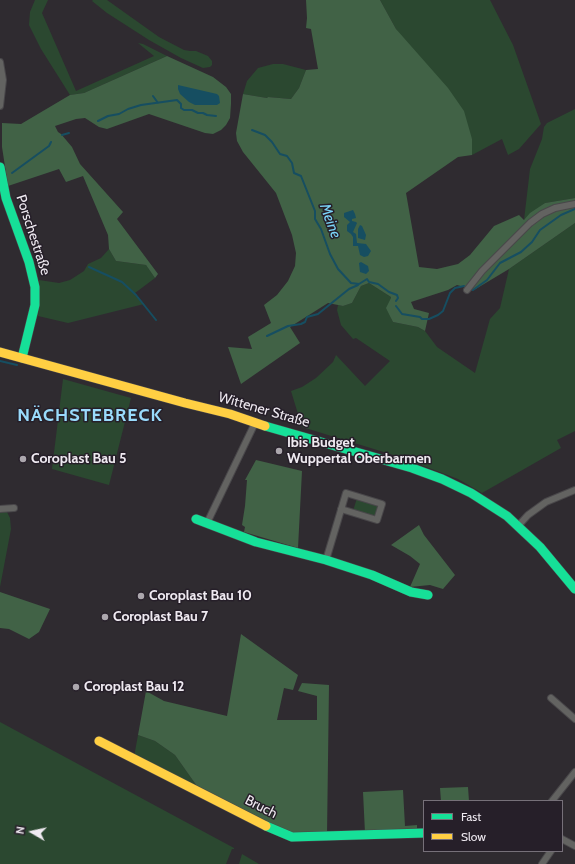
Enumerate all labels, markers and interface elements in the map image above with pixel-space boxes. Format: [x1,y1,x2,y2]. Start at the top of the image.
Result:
street label: Porschestraße [12,193,54,277]
water label: Meine [315,201,345,241]
street label: Wittener Straße [216,389,312,431]
district label: NÄCHSTEBRECK [17,405,163,427]
place label: Ibis Budget Wuppertal Oberbarmen [287,435,431,468]
marker: Ibis Budget Wuppertal Oberbarmen [274,446,284,456]
place label: Coroplast Bau 5 [31,451,126,467]
marker: Coroplast Bau 5 [18,454,28,464]
place label: Coroplast Bau 10 [149,588,252,604]
marker: Coroplast Bau 10 [136,591,146,601]
place label: Coroplast Bau 7 [113,609,208,625]
marker: Coroplast Bau 7 [100,612,110,622]
place label: Coroplast Bau 12 [84,679,185,695]
marker: Coroplast Bau 12 [71,682,81,692]
street label: Bruch [242,792,280,822]
legend [423,800,563,852]
text: Fast [461,809,481,824]
north arrow [12,812,52,852]
text: N [13,825,28,835]
text: Slow [461,829,486,844]

